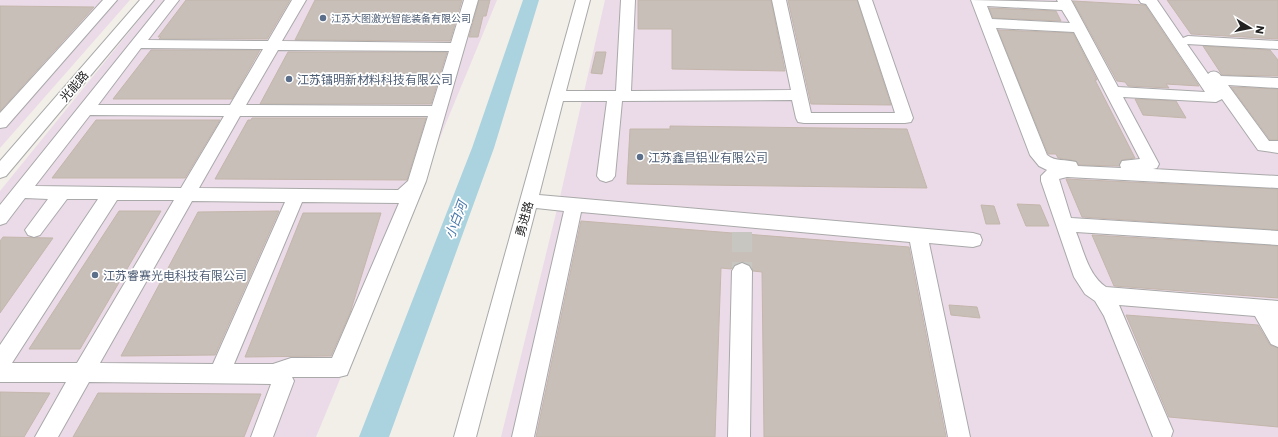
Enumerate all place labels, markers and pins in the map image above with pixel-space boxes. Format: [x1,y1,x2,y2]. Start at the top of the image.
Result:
place label: 江苏大图激光智能装备有限公司 [331,11,471,26]
marker: 江苏大图激光智能装备有限公司 [318,13,328,23]
place label: 江苏镭明新材料科技有限公司 [297,71,453,88]
marker: 江苏镭明新材料科技有限公司 [284,74,294,84]
place label: 江苏鑫昌铝业有限公司 [648,149,768,166]
marker: 江苏鑫昌铝业有限公司 [635,152,645,162]
place label: 江苏睿赛光电科技有限公司 [103,267,247,284]
marker: 江苏睿赛光电科技有限公司 [90,270,100,280]

